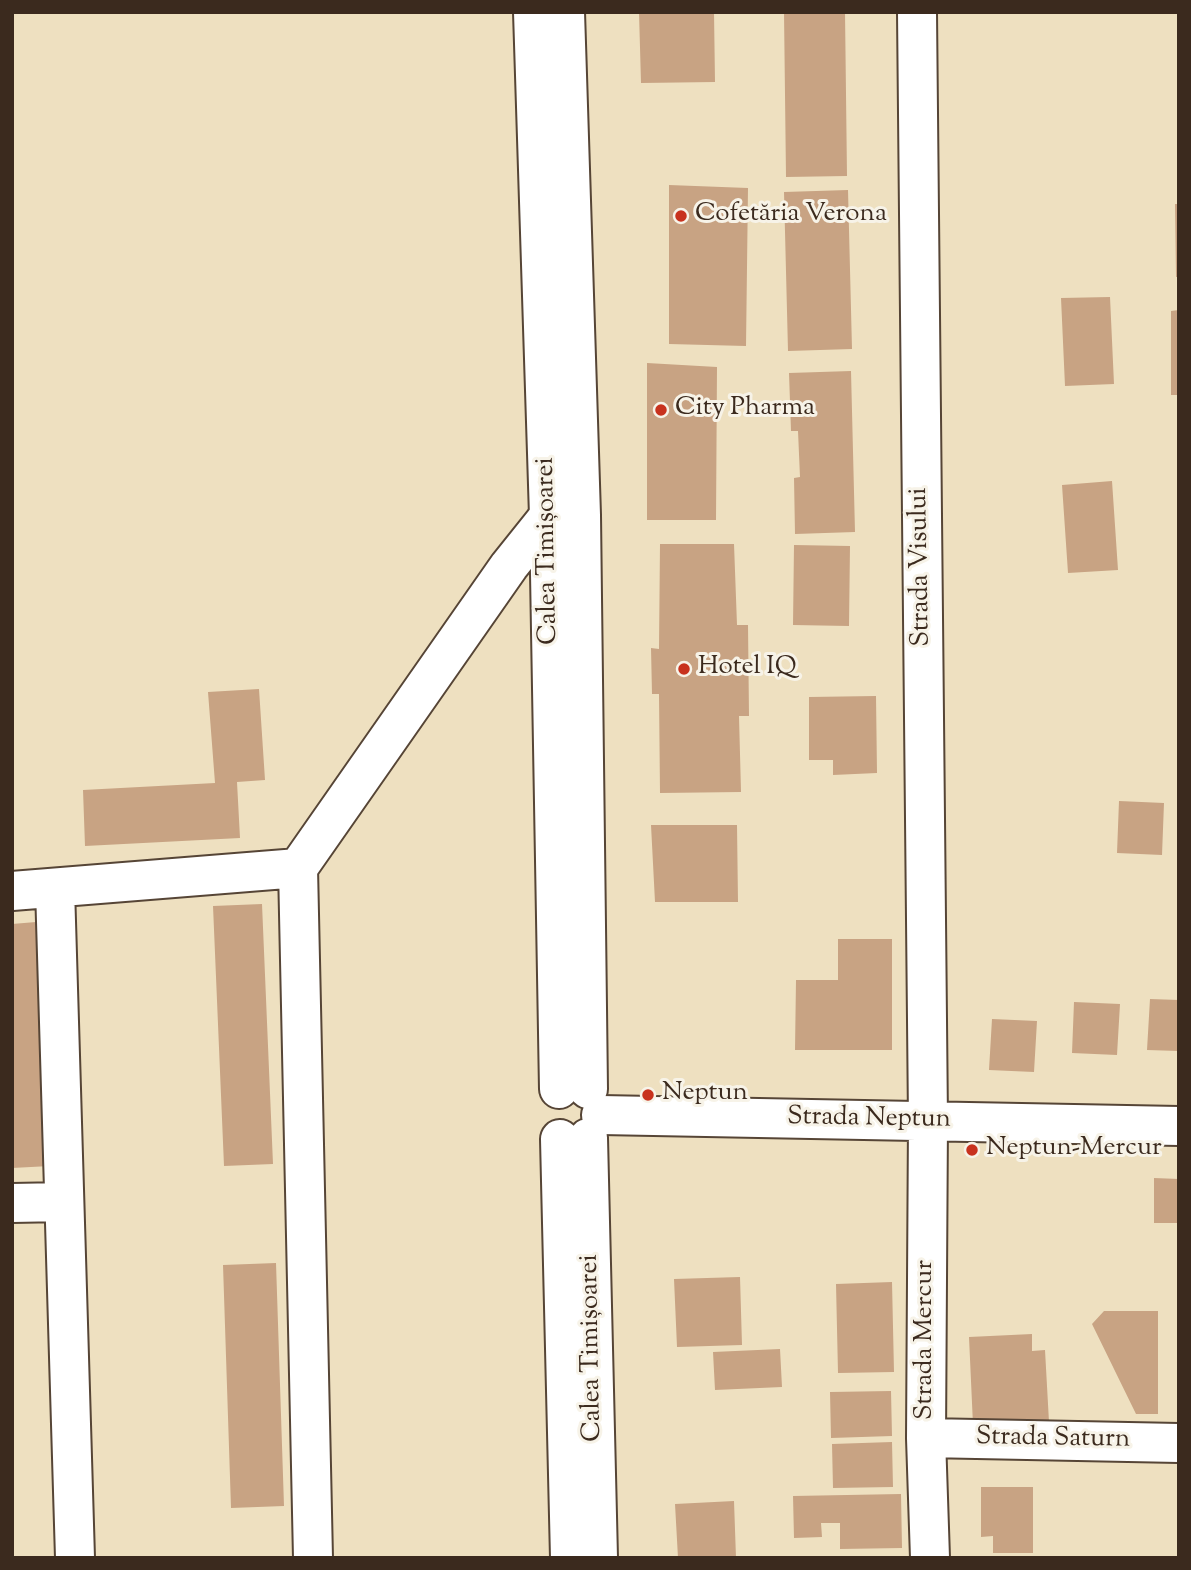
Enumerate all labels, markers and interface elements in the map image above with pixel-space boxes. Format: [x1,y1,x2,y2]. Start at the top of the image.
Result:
place label: Cofetăria Verona [695,200,887,232]
marker: Cofetăria Verona [673,208,689,224]
place label: City Pharma [675,394,815,426]
marker: City Pharma [653,402,669,418]
street label: Calea Timișoarei [532,457,566,645]
street label: Strada Visului [905,487,939,647]
place label: Hotel IQ [698,653,797,685]
marker: Hotel IQ [676,661,692,677]
place label: Neptun [662,1079,748,1111]
marker: Neptun [640,1087,656,1103]
street label: Strada Neptun [787,1103,951,1137]
place label: Neptun-Mercur [986,1134,1162,1166]
marker: Neptun-Mercur [964,1142,980,1158]
street label: Calea Timișoarei [576,1254,610,1442]
street label: Strada Mercur [911,1260,943,1420]
street label: Strada Saturn [976,1423,1130,1457]

